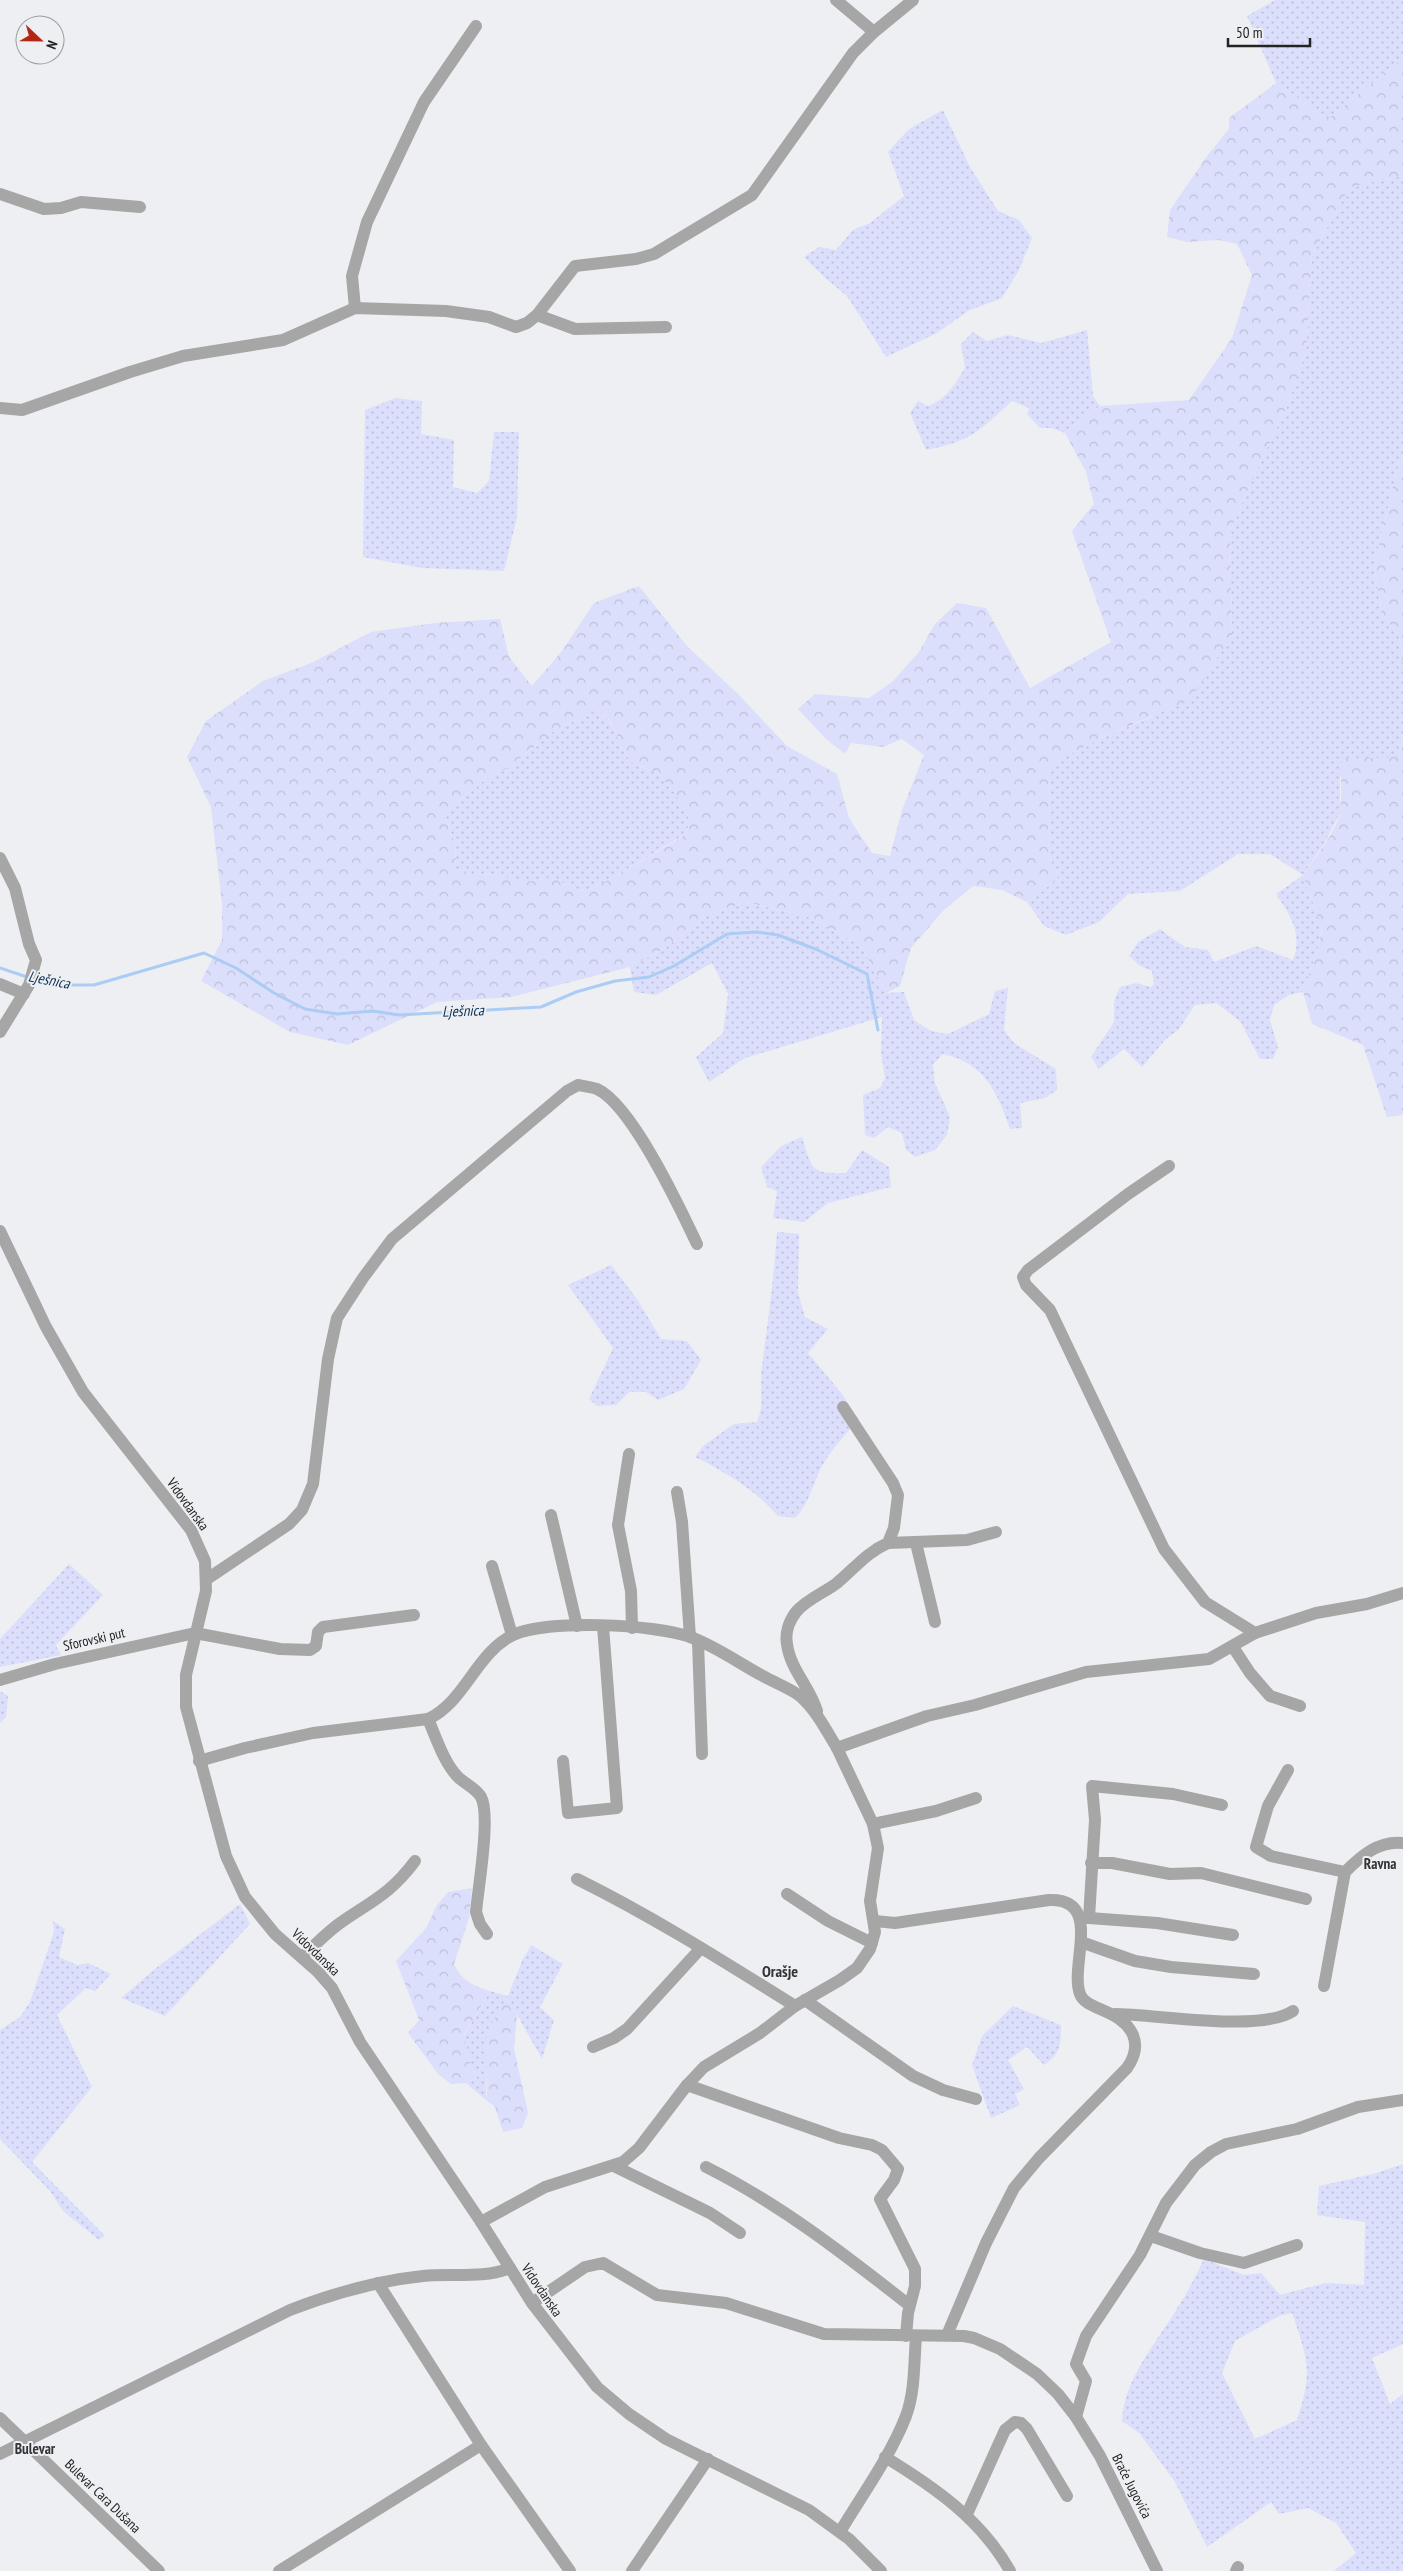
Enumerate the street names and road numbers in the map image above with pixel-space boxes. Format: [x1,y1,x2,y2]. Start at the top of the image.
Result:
street label: Vidovdanska [162,1473,213,1534]
street label: Sforovski put [61,1623,127,1655]
street label: Vidovdanska [287,1924,344,1979]
street label: Vidovdanska [517,2259,566,2320]
street label: Braće Jugovića [1108,2451,1156,2521]
street label: Bulevar Cara Dušana [61,2455,145,2537]

